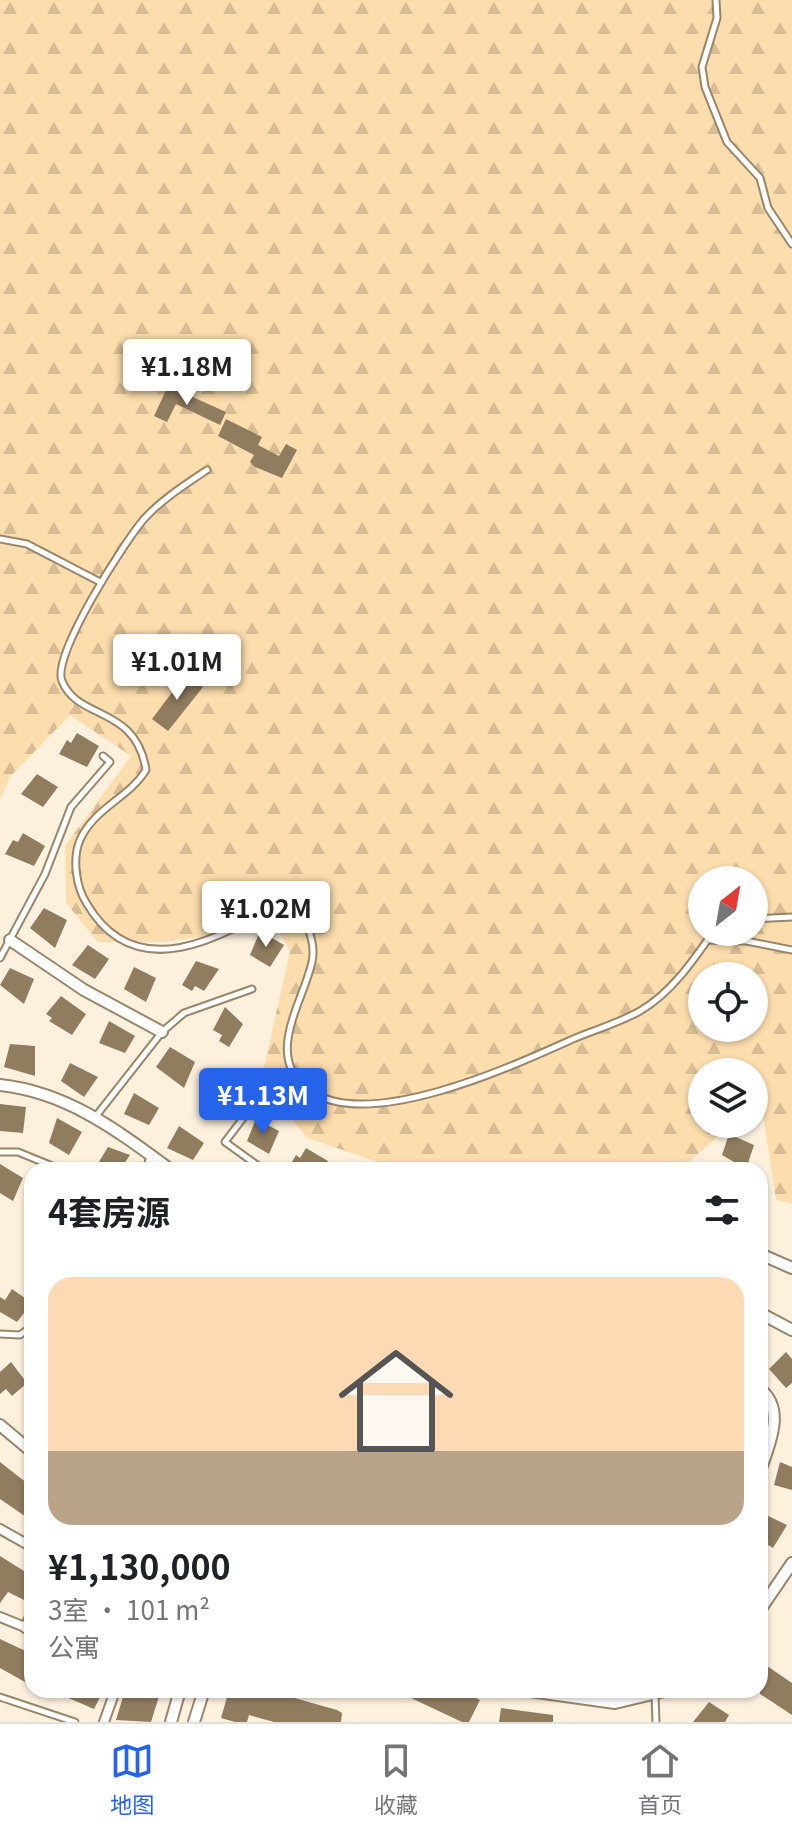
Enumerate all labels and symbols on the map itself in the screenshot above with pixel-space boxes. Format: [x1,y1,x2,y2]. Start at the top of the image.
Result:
pin: ¥1.18M [122,339,252,407]
pin: ¥1.01M [112,634,242,702]
north arrow [688,866,768,946]
pin: ¥1.02M [201,881,331,949]
pin: ¥1.13M [198,1068,328,1136]

